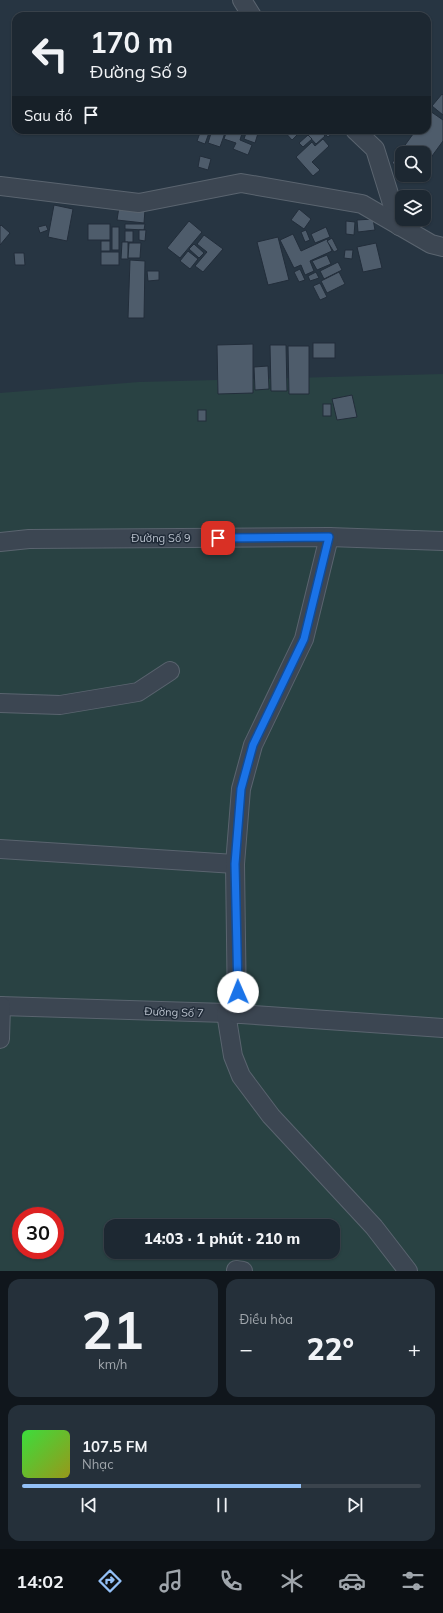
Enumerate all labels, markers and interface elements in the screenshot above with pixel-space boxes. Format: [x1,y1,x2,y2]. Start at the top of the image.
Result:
text: 170 m [90,25,173,60]
icon: left [24,28,76,80]
text: Đường Số 9 [90,60,187,83]
icon: arrive [80,104,102,126]
text: Sau đó [24,106,72,125]
map controls [395,146,431,226]
button: search [395,146,431,182]
button: layers [395,190,431,226]
pin [201,521,235,555]
icon: arrive [207,527,229,549]
street label: Đường Số 9 [131,531,191,545]
position arrow [217,971,259,1013]
street label: Đường Số 7 [144,1004,204,1020]
speed limit sign: 30 [12,1207,64,1259]
text: 14:03 · 1 phút · 210 m [144,1229,300,1248]
text: 21 [82,1297,144,1362]
text: Điều hòa [240,1311,293,1327]
text: 22° [306,1330,354,1368]
text: − [240,1335,253,1363]
text: + [408,1335,421,1363]
text: km/h [98,1356,127,1372]
text: 107.5 FM [82,1437,147,1456]
text: Nhạc [82,1456,114,1472]
icon: previous [78,1494,100,1516]
icon: pause [211,1494,233,1516]
icon: next [344,1494,366,1516]
icon: directions [96,1567,124,1595]
icon: music [157,1567,185,1595]
icon: phone [217,1567,245,1595]
icon: climate [278,1567,306,1595]
icon: car [338,1567,366,1595]
icon: filters [399,1567,427,1595]
text: 14:02 [16,1570,64,1593]

